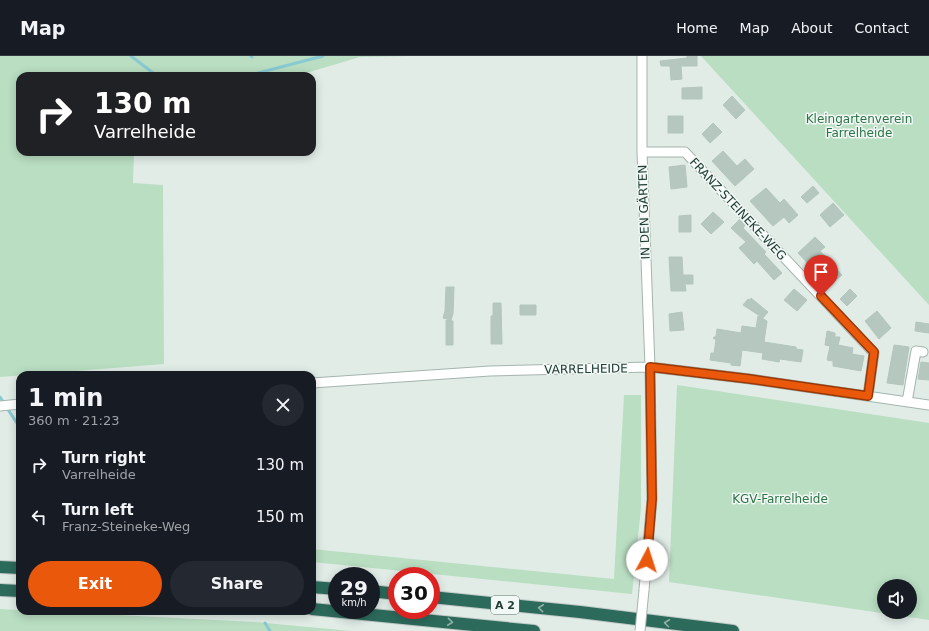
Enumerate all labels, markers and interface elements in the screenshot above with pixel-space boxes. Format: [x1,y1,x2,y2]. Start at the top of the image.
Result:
text: Map [20,17,65,39]
text: Home [676,20,718,36]
text: Map [740,20,769,36]
text: About [791,20,833,36]
text: Contact [855,20,909,36]
text: 130 m [94,87,191,120]
icon: right [28,88,80,140]
park label: Kleingartenverein Farrelheide [806,112,912,140]
text: Varrelheide [94,121,196,142]
street label: FRANZ-STEINEKE-WEG [687,155,789,263]
street label: IN DEN GÄRTEN [634,164,653,260]
pin [804,255,838,296]
icon: arrive [810,261,832,283]
street label: VARRELHEIDE [544,361,628,377]
text: 1 min [28,384,103,412]
button: close [262,384,304,426]
text: 360 m · 21:23 [28,413,119,428]
text: Turn right [62,449,146,467]
icon: right [28,454,50,476]
text: 130 m [256,456,304,474]
text: Varrelheide [62,467,136,482]
park label: KGV-Farrelheide [732,492,828,506]
text: Turn left [62,501,134,519]
icon: left [28,506,50,528]
text: 150 m [256,508,304,526]
text: Franz-Steineke-Weg [62,519,190,534]
position arrow [626,539,668,581]
button: Exit [28,561,162,607]
button: Share [170,561,304,607]
speed limit sign: 30 [388,567,440,619]
text: 29 [340,576,368,600]
map controls [877,579,917,619]
button: sound [877,579,917,619]
road number: A 2 [491,596,519,614]
text: km/h [341,597,367,608]
one-way arrow [538,604,544,613]
one-way arrow [447,618,453,627]
one-way arrow [664,619,670,628]

